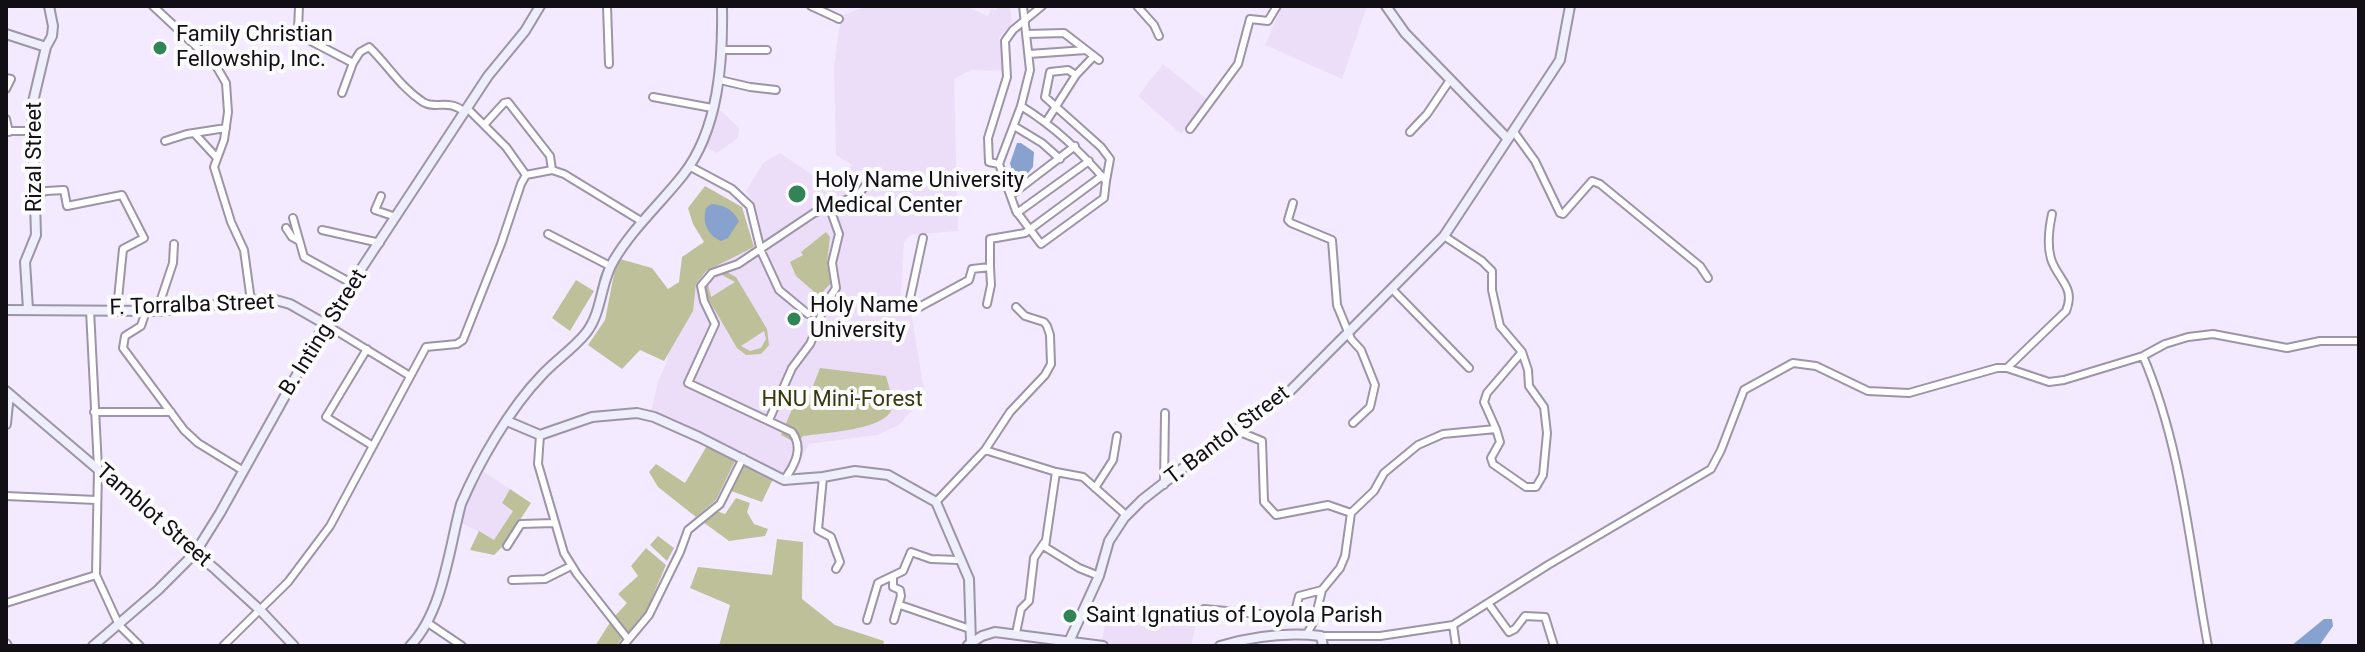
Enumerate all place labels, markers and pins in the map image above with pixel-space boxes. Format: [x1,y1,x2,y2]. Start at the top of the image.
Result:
place label: Family Christian Fellowship, Inc. [176,22,333,74]
marker: Family Christian Fellowship, Inc. [151,39,169,57]
place label: Holy Name University Medical Center [815,168,1024,220]
marker: Holy Name University Medical Center [786,183,808,205]
place label: Holy Name University [810,293,918,344]
marker: Holy Name University [785,310,803,328]
place label: Saint Ignatius of Loyola Parish [1086,603,1383,629]
marker: Saint Ignatius of Loyola Parish [1061,607,1079,625]

